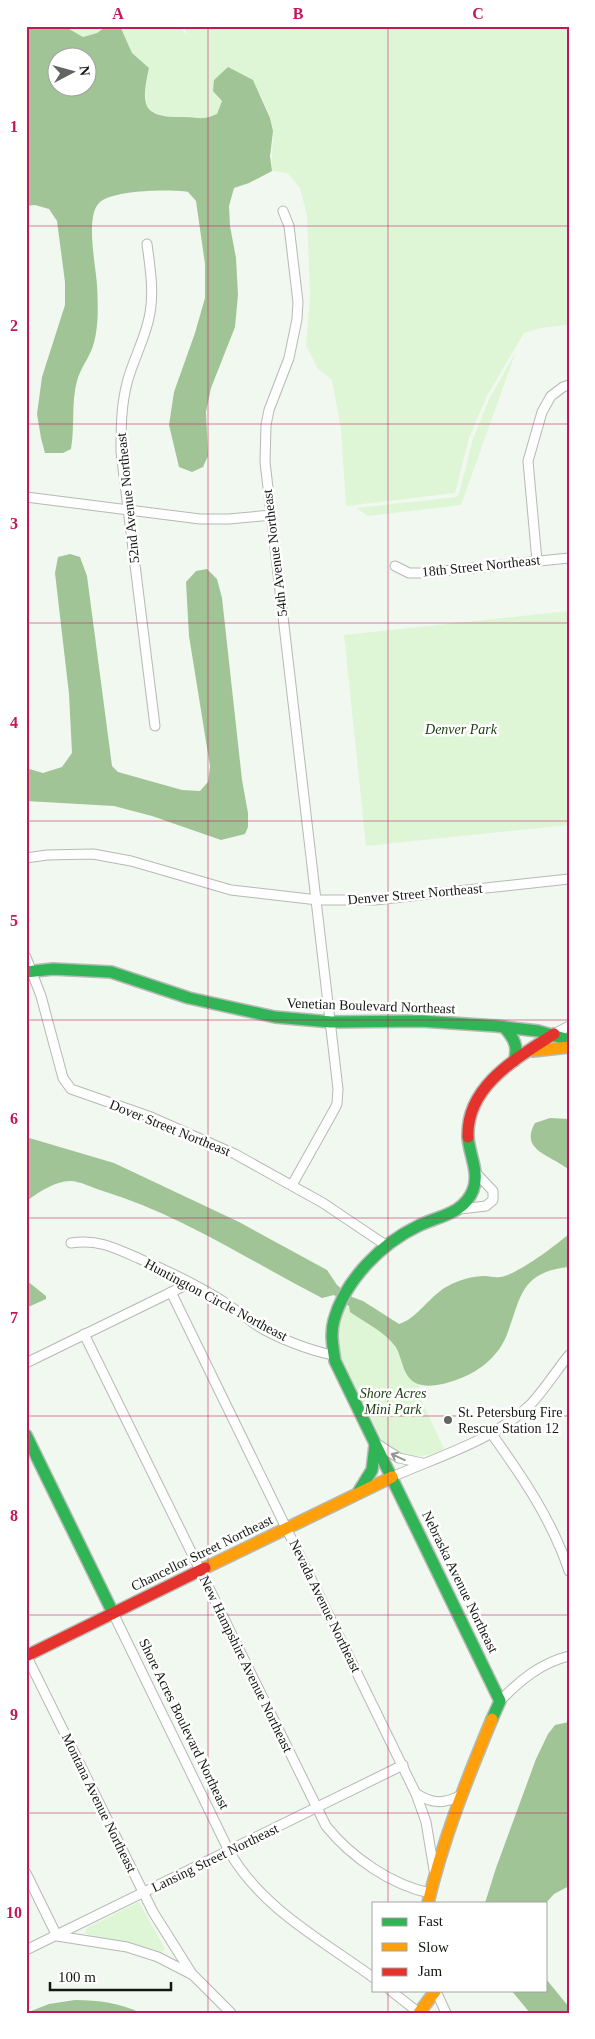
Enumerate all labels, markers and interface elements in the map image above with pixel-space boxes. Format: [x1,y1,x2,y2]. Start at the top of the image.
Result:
text: A [112,5,124,22]
text: B [293,5,304,22]
text: C [472,5,484,22]
north arrow [48,48,98,98]
text: N [76,65,92,77]
text: 1 [10,118,18,135]
text: 2 [10,317,18,334]
street label: 52nd Avenue Northeast [114,432,142,564]
street label: 54th Avenue Northeast [260,488,290,617]
text: 3 [10,515,18,532]
street label: 18th Street Northeast [421,552,541,580]
text: 4 [10,714,18,731]
park label: Denver Park [424,722,498,737]
street label: Denver Street Northeast [347,881,483,907]
text: 5 [10,912,18,929]
street label: Venetian Boulevard Northeast [286,996,456,1016]
street label: Dover Street Northeast [107,1097,233,1159]
text: 6 [10,1110,18,1127]
street label: Huntington Circle Northeast [142,1256,290,1344]
text: 7 [10,1309,18,1326]
park label: Shore Acres Mini Park [360,1386,427,1417]
place label: St. Petersburg Fire Rescue Station 12 [458,1405,562,1436]
marker: St. Petersburg Fire Rescue Station 12 [442,1414,454,1426]
one-way arrow [390,1452,405,1462]
text: 8 [10,1507,18,1524]
street label: Nebraska Avenue Northeast [419,1509,501,1655]
street label: Chancellor Street Northeast [129,1512,275,1594]
street label: Nevada Avenue Northeast [286,1537,364,1675]
street label: New Hampshire Avenue Northeast [197,1573,295,1755]
street label: Shore Acres Boulevard Northeast [136,1636,232,1812]
text: 9 [10,1706,18,1723]
street label: Montana Avenue Northeast [59,1731,139,1875]
street label: Lansing Street Northeast [149,1821,281,1895]
legend [372,1902,548,1992]
text: 10 [6,1904,22,1921]
text: Fast [418,1913,444,1929]
text: Slow [418,1939,449,1955]
scale bar [50,1959,171,1991]
text: Jam [418,1963,442,1979]
text: 100 m [58,1969,96,1985]

